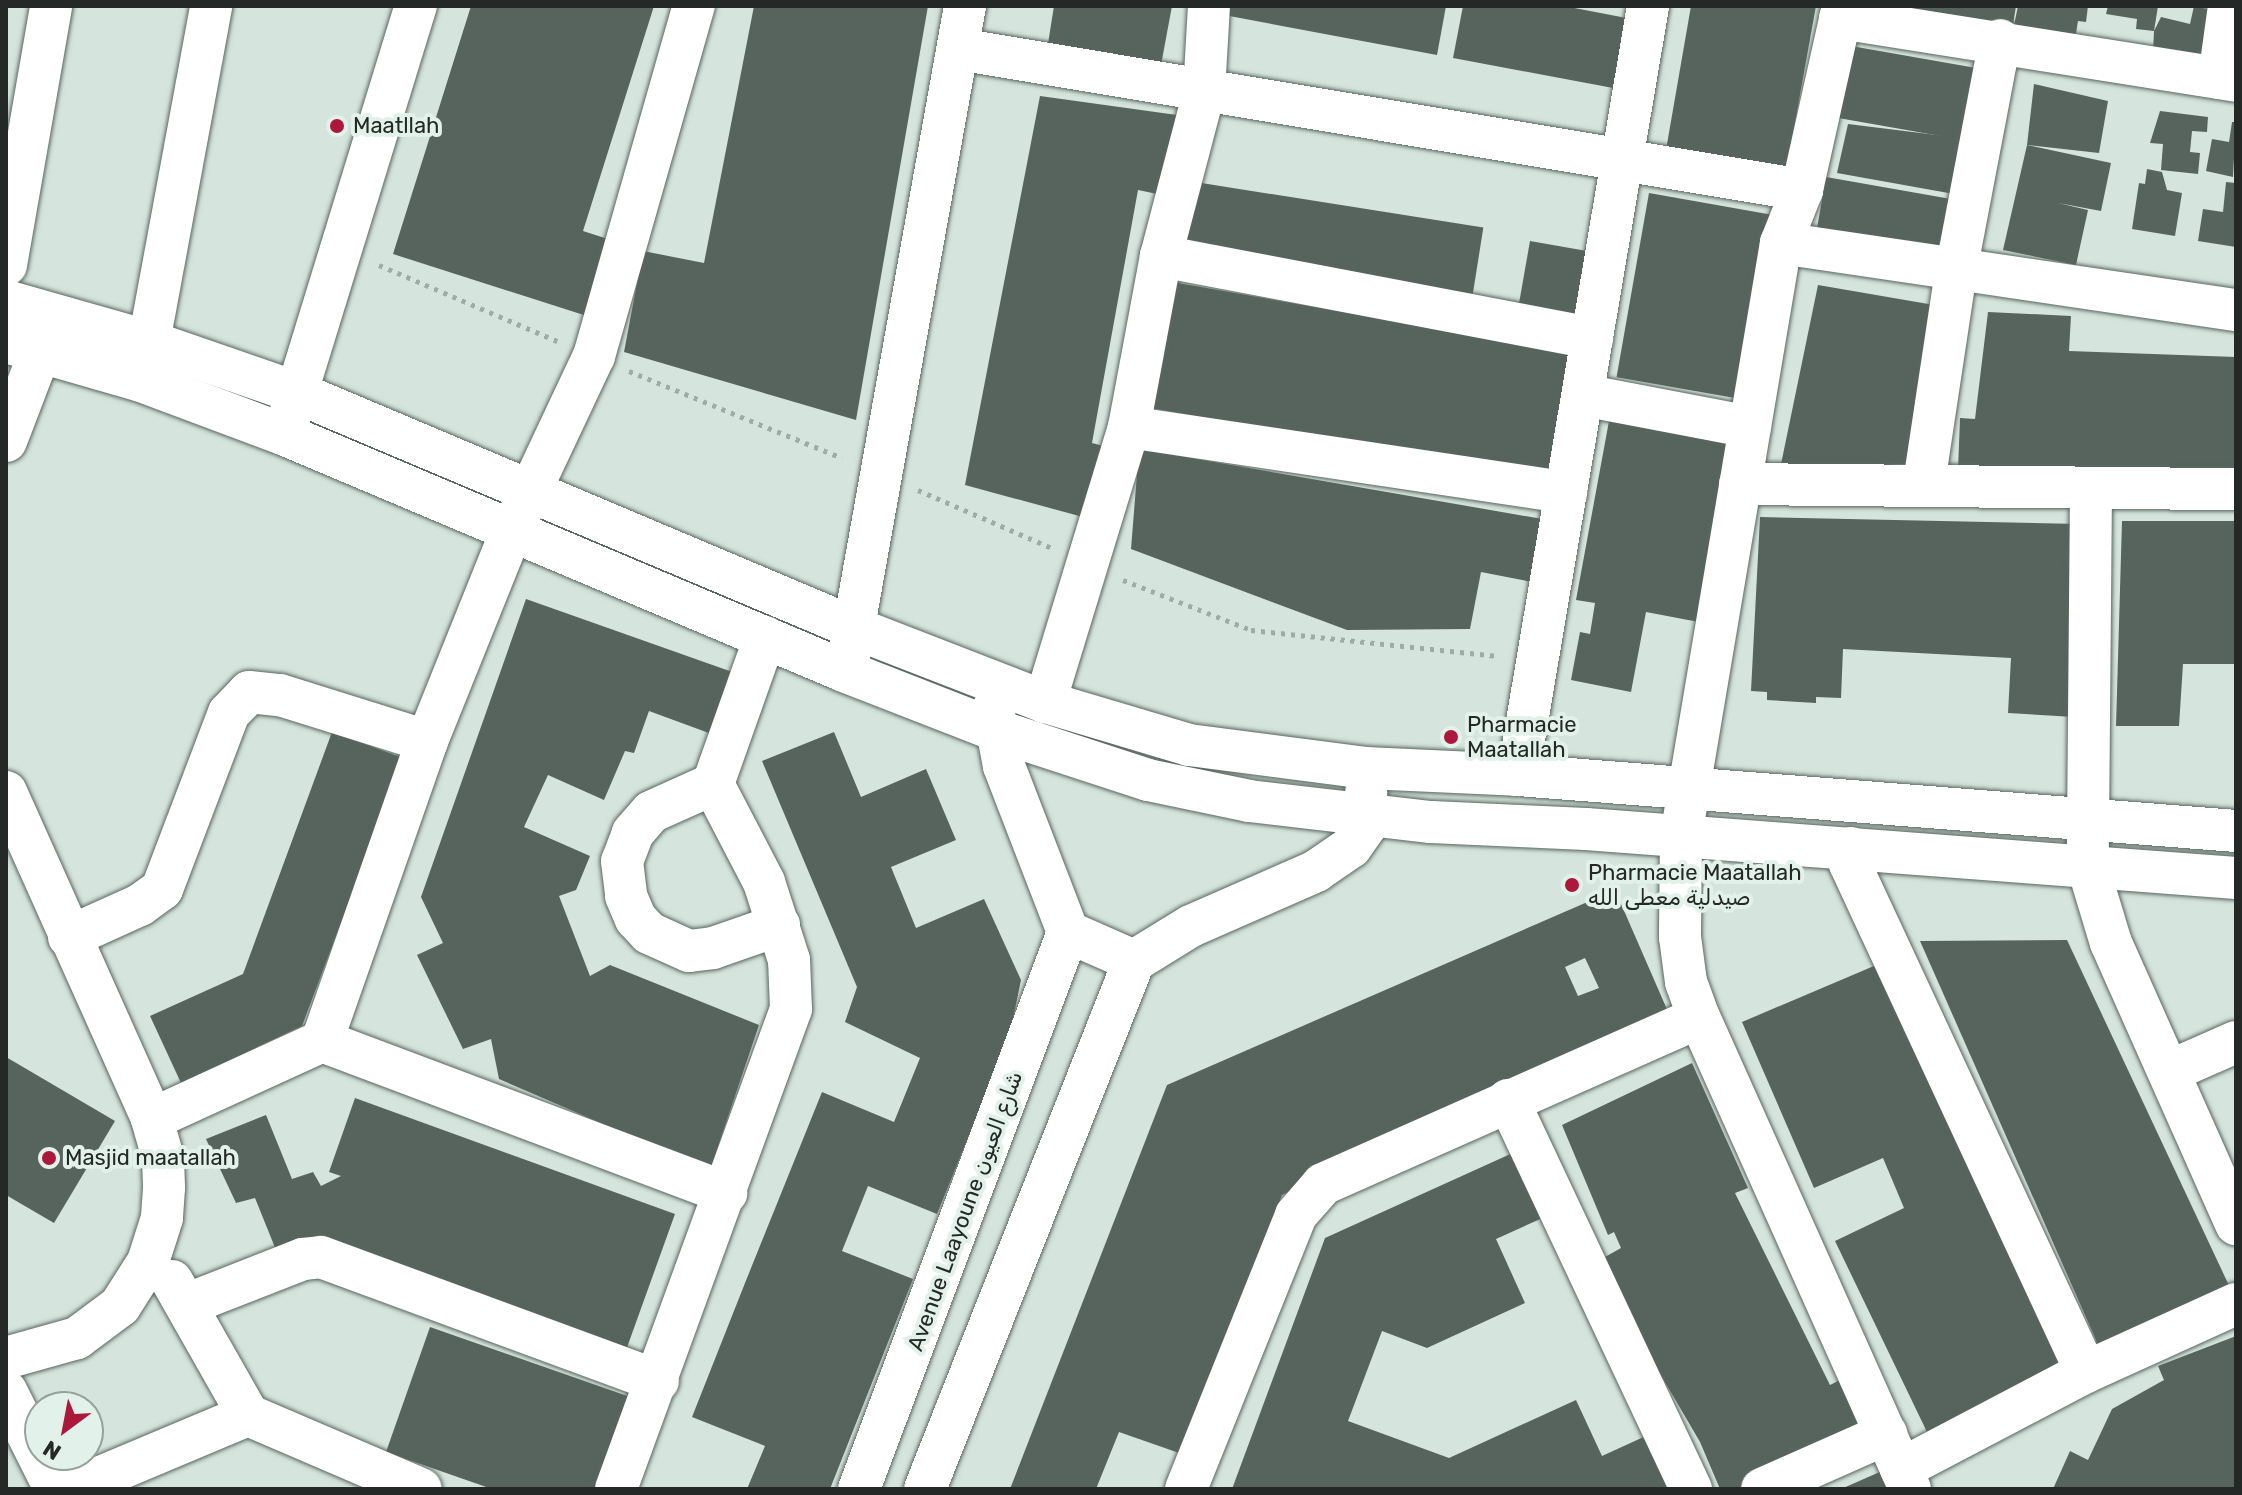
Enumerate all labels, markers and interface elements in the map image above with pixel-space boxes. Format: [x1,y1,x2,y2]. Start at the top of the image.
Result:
place label: Maatllah [353,113,439,139]
marker: Maatllah [328,117,346,135]
place label: Pharmacie Maatallah [1467,711,1577,762]
marker: Pharmacie Maatallah [1442,728,1460,746]
place label: Pharmacie Maatallah صيدلية معطى الله [1588,859,1802,910]
marker: Pharmacie Maatallah صيدلية معطى الله [1563,876,1581,894]
street label: Avenue Laayoune شارع العيون [902,1068,1028,1354]
place label: Masjid maatallah [65,1145,236,1171]
marker: Masjid maatallah [40,1149,58,1167]
north arrow [24,1391,104,1471]
text: N [38,1434,66,1466]

